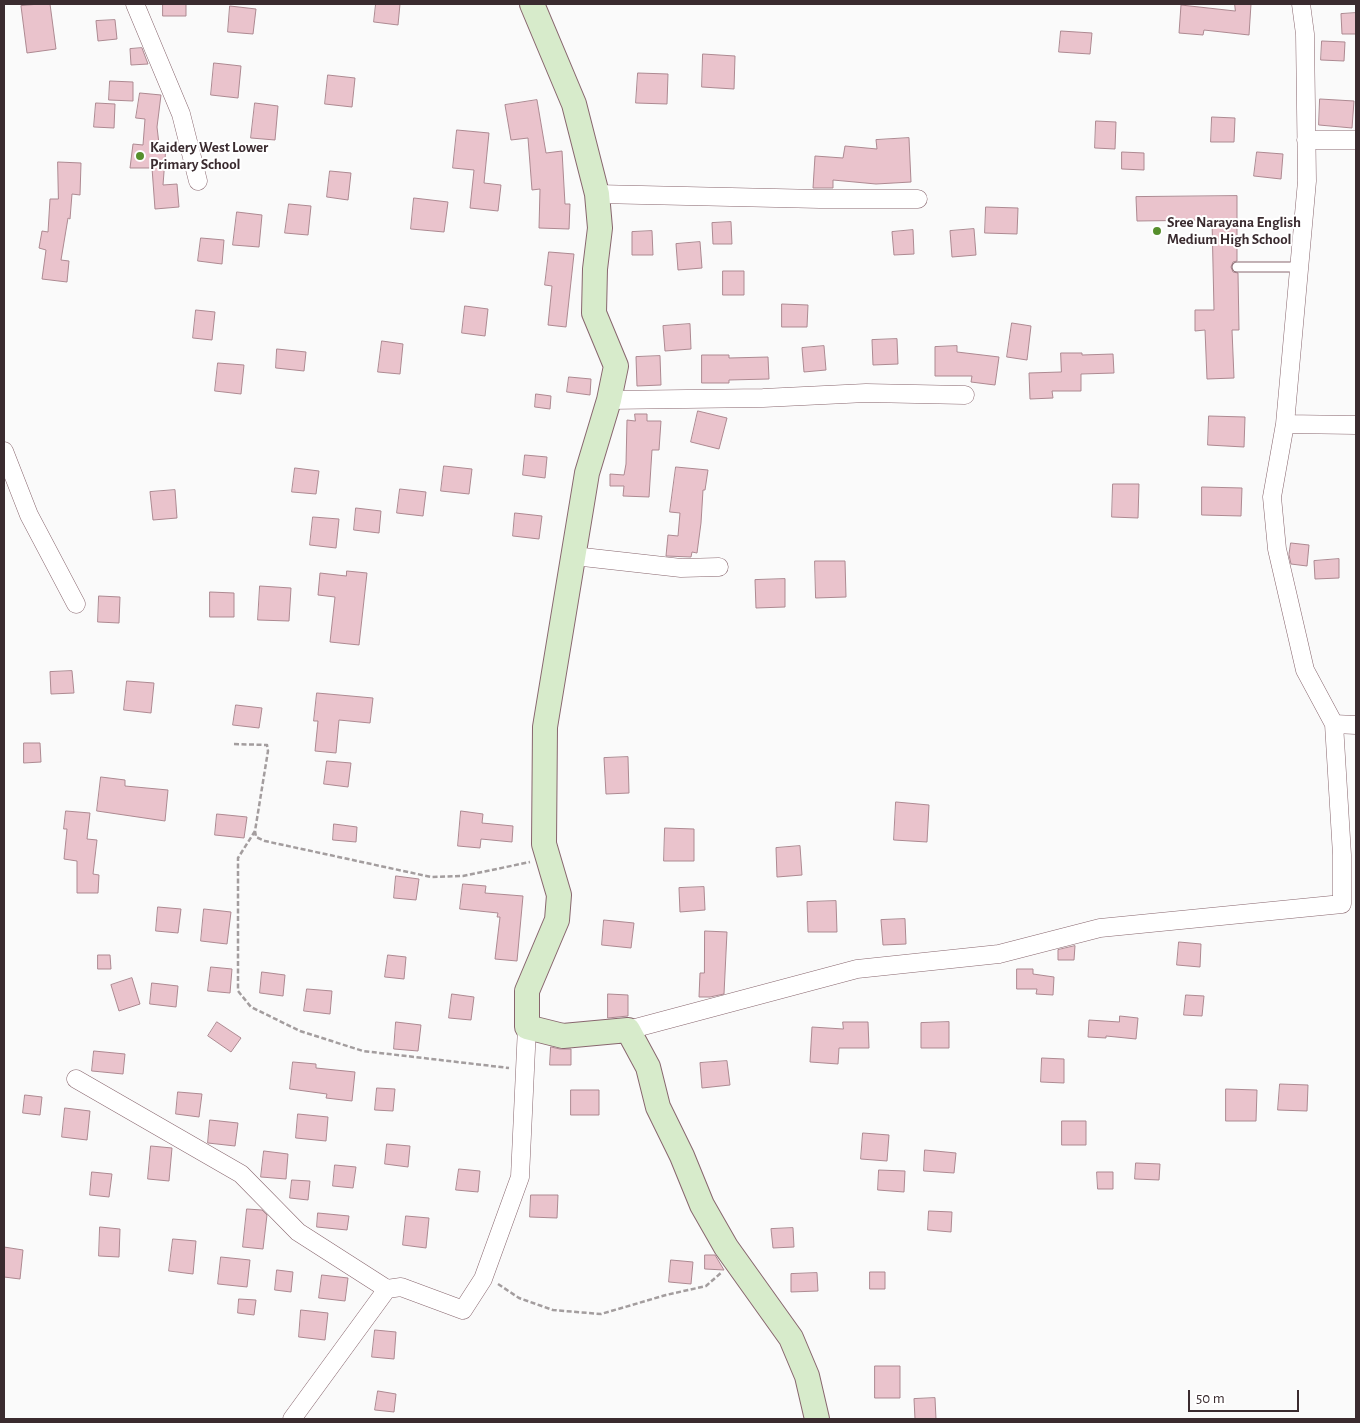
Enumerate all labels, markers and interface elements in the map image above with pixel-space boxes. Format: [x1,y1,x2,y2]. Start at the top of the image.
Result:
place label: Kaidery West Lower Primary School [150,138,268,173]
marker: Kaidery West Lower Primary School [134,150,146,162]
place label: Sree Narayana English Medium High School [1167,213,1301,248]
marker: Sree Narayana English Medium High School [1151,225,1163,237]
scale bar [1190,1380,1301,1412]
text: 50 m [1196,1391,1225,1406]

